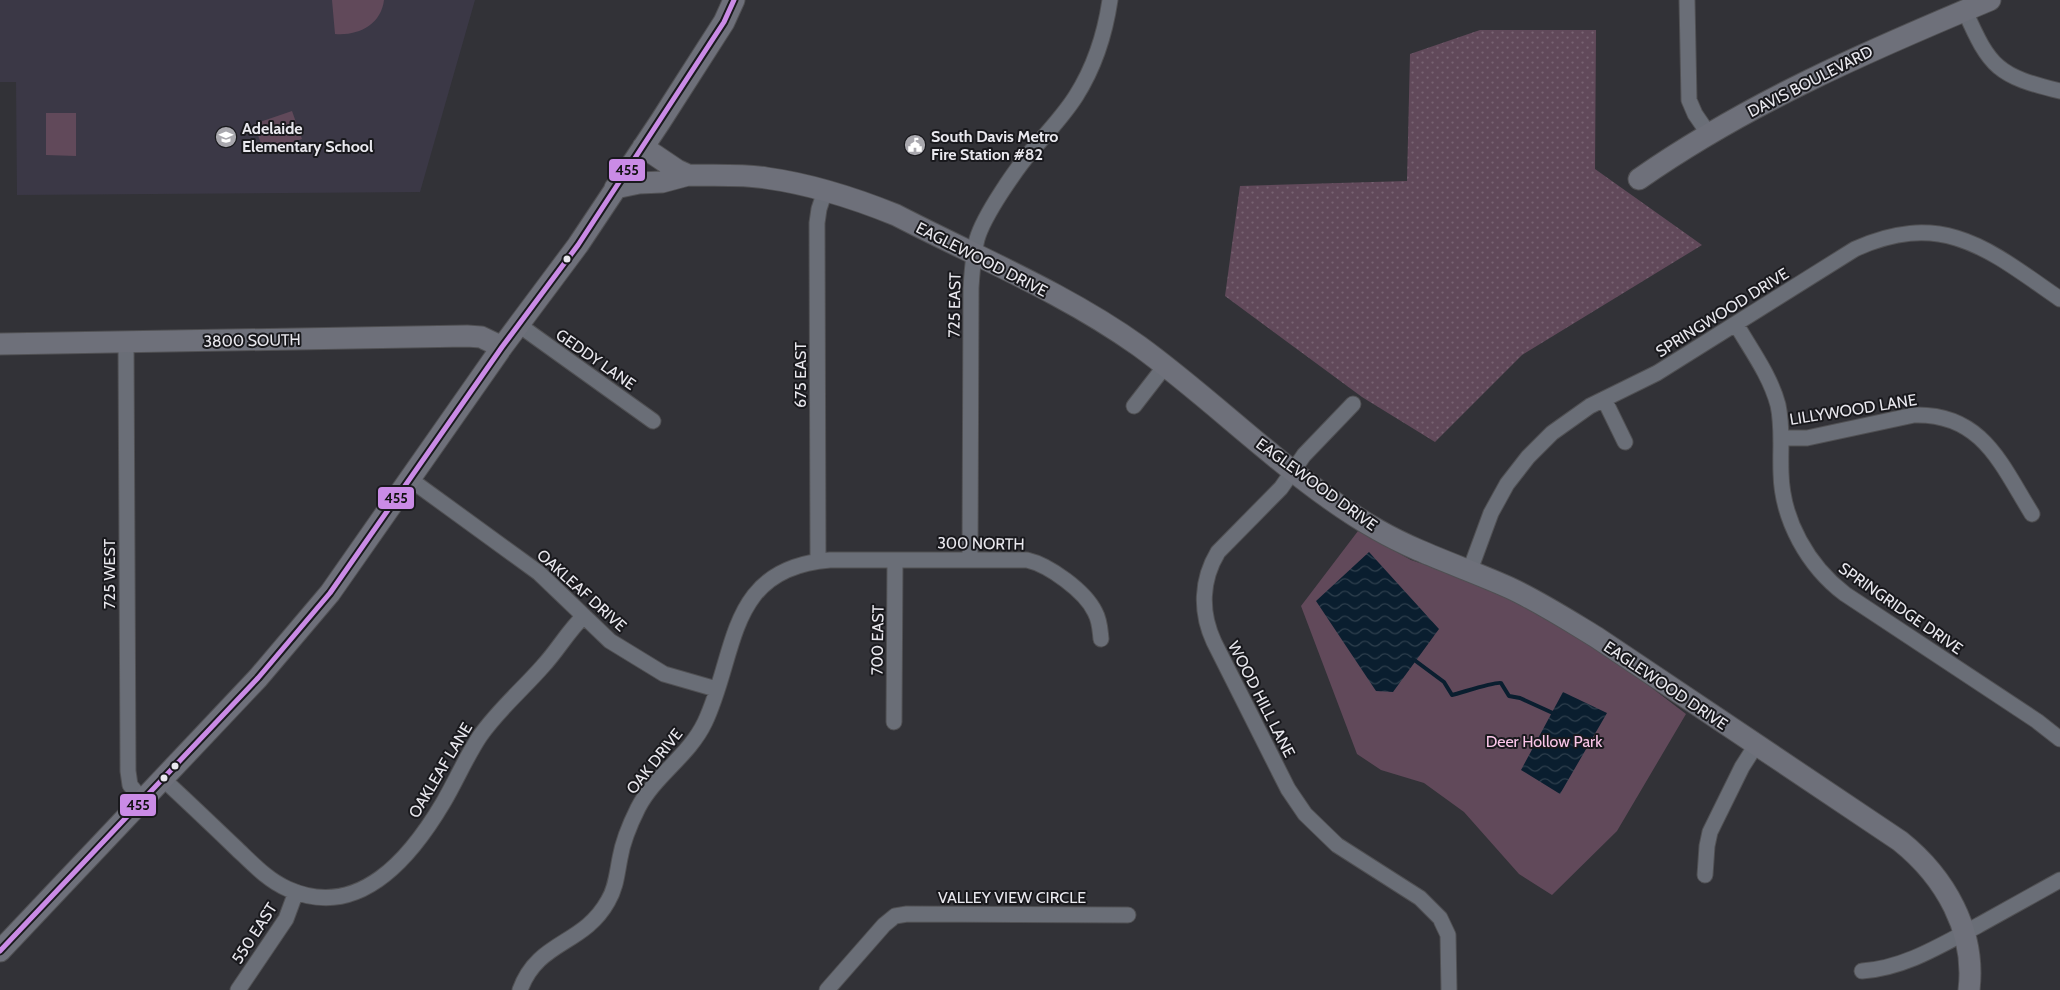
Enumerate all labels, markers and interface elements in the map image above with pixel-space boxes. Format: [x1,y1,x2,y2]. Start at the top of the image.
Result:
street label: DAVIS BOULEVARD [1745,42,1876,121]
place label: Adelaide Elementary School [242,119,373,156]
school or university icon: Adelaide Elementary School [214,125,238,149]
place label: South Davis Metro Fire Station #82 [931,127,1058,164]
public building icon: South Davis Metro Fire Station #82 [903,133,927,157]
line badge: 455 [608,158,646,182]
text: 455 [615,161,639,179]
street label: EAGLEWOOD DRIVE [913,218,1051,301]
unlabelled marker [562,254,572,264]
street label: SPRINGWOOD DRIVE [1652,264,1792,361]
street label: 725 EAST [944,272,965,338]
street label: GEDDY LANE [552,325,639,394]
street label: 3800 SOUTH [203,330,301,351]
street label: 675 EAST [791,342,810,408]
street label: LILLYWOOD LANE [1788,390,1918,429]
street label: EAGLEWOOD DRIVE [1252,434,1381,535]
line badge: 455 [377,486,415,510]
text: 455 [384,489,408,507]
street label: 300 NORTH [937,533,1025,554]
street label: 725 WEST [100,538,119,609]
street label: OAKLEAF DRIVE [533,545,630,636]
street label: SPRINGRIDGE DRIVE [1835,559,1966,658]
street label: 700 EAST [867,604,888,675]
street label: EAGLEWOOD DRIVE [1600,637,1731,734]
street label: WOOD HILL LANE [1224,638,1299,761]
street label: OAKLEAF LANE [405,719,476,821]
street label: OAK DRIVE [622,725,687,798]
park label: Deer Hollow Park [1486,732,1603,751]
unlabelled marker [170,761,180,771]
unlabelled marker [159,773,169,783]
line badge: 455 [119,793,157,817]
text: 455 [126,796,150,814]
street label: VALLEY VIEW CIRCLE [938,888,1086,907]
street label: 550 EAST [228,899,281,967]

